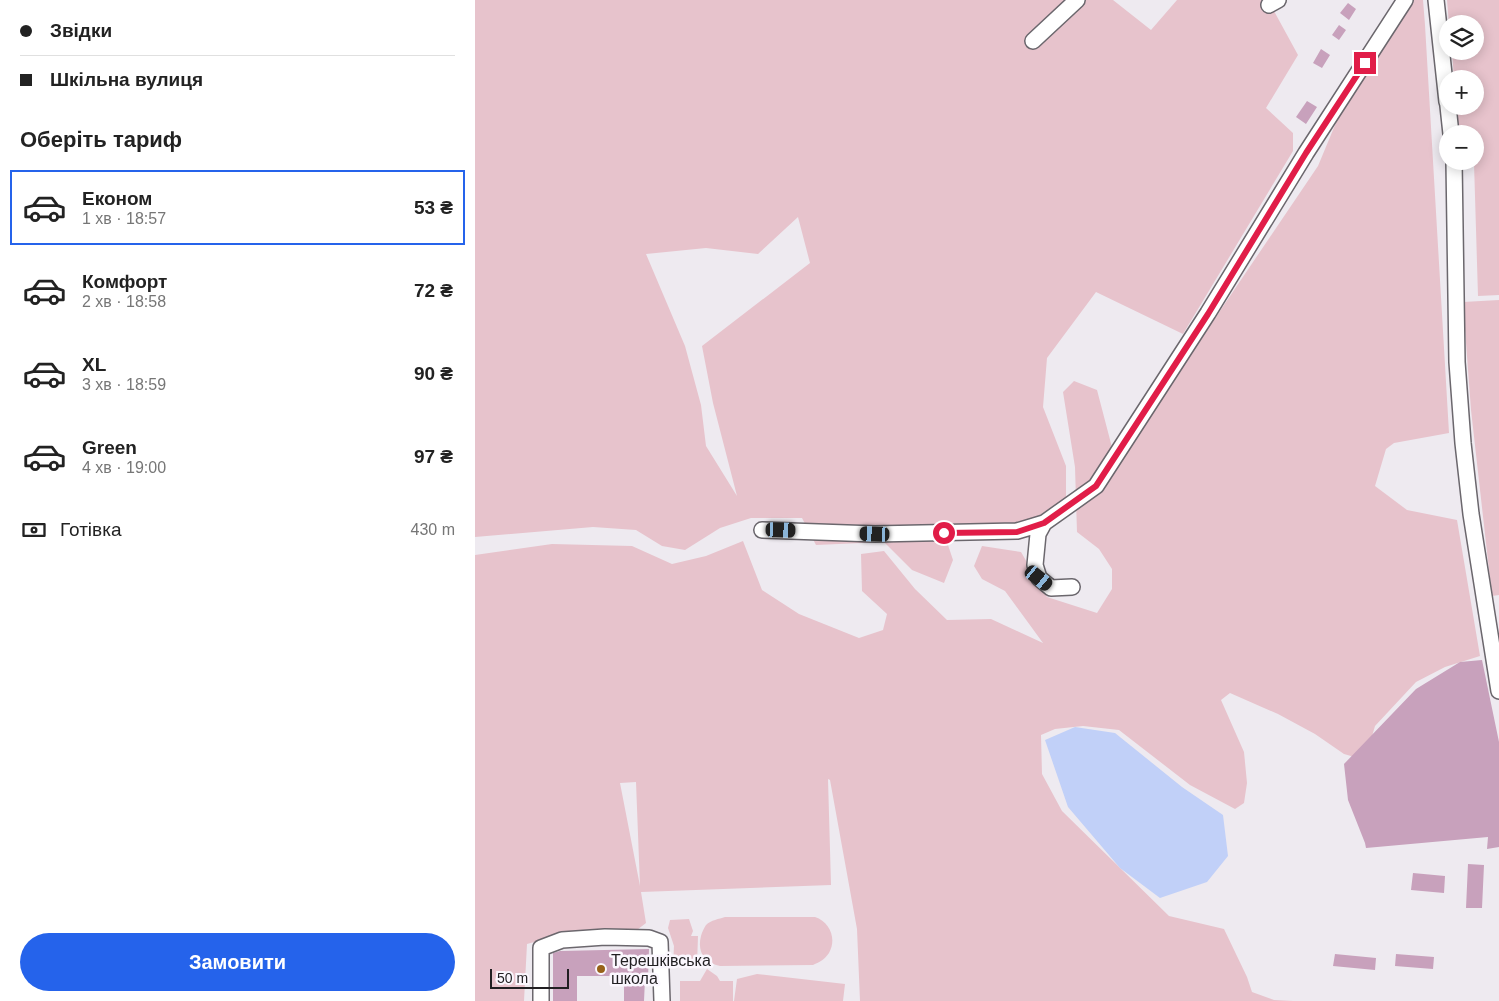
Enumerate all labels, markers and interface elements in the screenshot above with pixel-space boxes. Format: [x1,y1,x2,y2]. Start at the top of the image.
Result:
map controls [1439,15,1484,170]
button: layers [1439,15,1484,60]
text: Звідки [50,20,112,41]
route end [1354,52,1376,74]
text: Шкільна вулиця [50,69,203,90]
button: + [1439,70,1484,115]
button: − [1439,125,1484,170]
text: Оберіть тариф [20,127,182,152]
icon: car [22,185,67,230]
text: Економ [82,188,152,209]
text: 53 ₴ [414,197,453,218]
text: 1 хв · 18:57 [82,210,166,227]
icon: car [22,268,67,313]
text: Комфорт [82,271,167,292]
text: 72 ₴ [414,280,453,301]
text: 2 хв · 18:58 [82,293,166,310]
icon: car [22,351,67,396]
text: XL [82,354,106,375]
text: 90 ₴ [414,363,453,384]
text: 3 хв · 18:59 [82,376,166,393]
icon: car [22,434,67,479]
text: Green [82,437,137,458]
text: 97 ₴ [414,446,453,467]
text: 4 хв · 19:00 [82,459,166,476]
icon: cash [20,516,48,544]
text: Готівка [60,519,121,540]
text: 430 m [411,521,455,538]
car [765,522,796,538]
route start [933,522,955,544]
car [859,526,890,542]
car [1022,563,1055,593]
button: Замовити [20,933,455,991]
place label: Терешківська школа [611,952,711,987]
marker: Терешківська школа [595,963,607,975]
scale bar [490,966,569,989]
text: 50 m [497,970,528,986]

